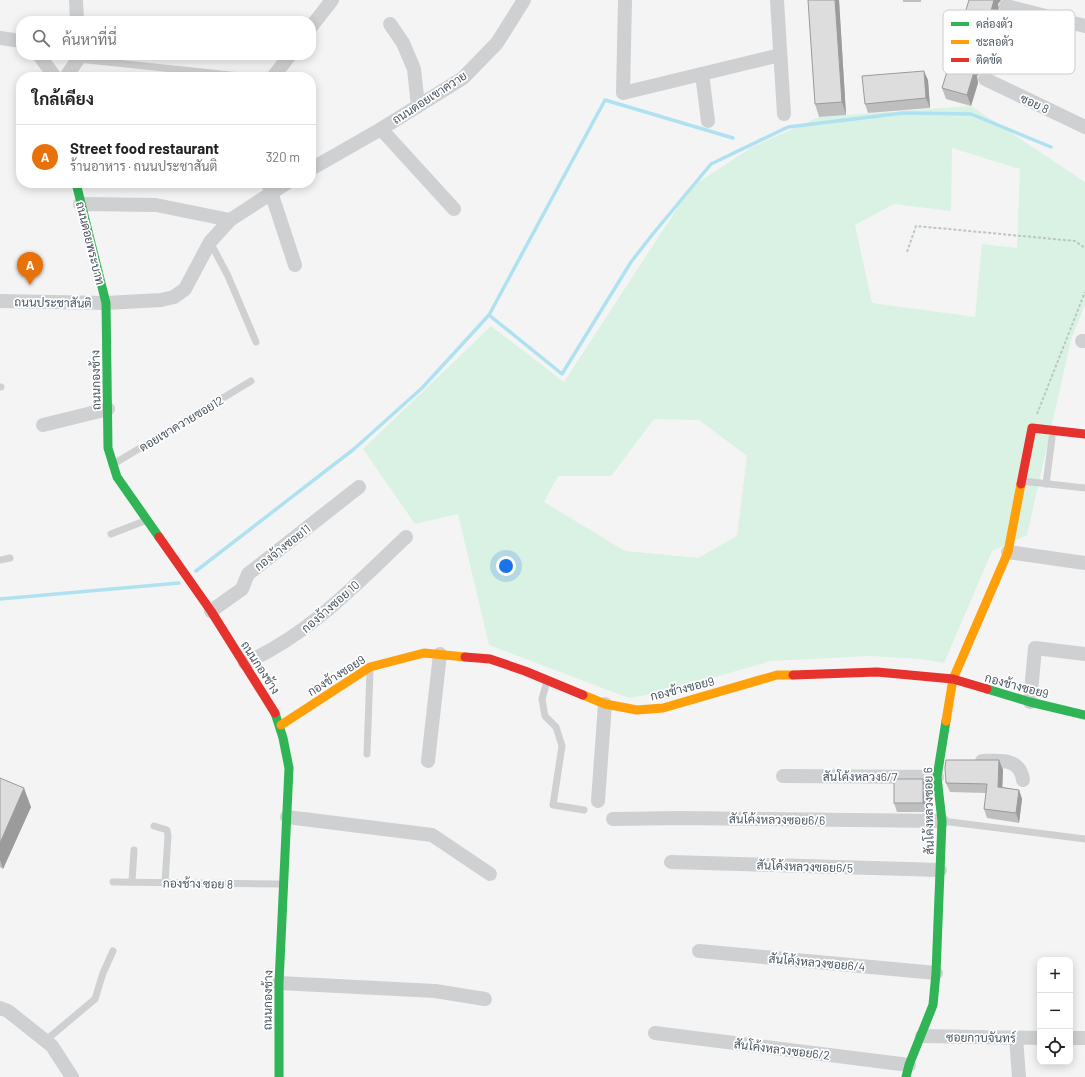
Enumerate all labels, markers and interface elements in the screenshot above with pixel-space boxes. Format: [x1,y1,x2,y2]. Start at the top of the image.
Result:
legend [943,10,1075,74]
search box [16,16,316,60]
text: คล่องตัว [976,17,1013,30]
icon: search [30,27,52,49]
text: ค้นหาที่นี่ [62,30,117,48]
text: ชะลอตัว [976,35,1014,48]
text: ติดขัด [976,53,1002,66]
street label: ถนนดอยเขาควาย [389,68,469,126]
text: ใกล้เคียง [32,88,94,108]
street label: ซอย 8 [1018,90,1052,116]
text: Street food restaurant [70,139,219,157]
text: A [41,149,49,165]
text: 320 m [266,149,300,165]
text: ร้านอาหาร · ถนนประชาสันติ [70,158,217,174]
street label: ถนนดอยพระบาท [74,200,108,286]
pin: A [17,252,43,285]
street label: ถนนประชาสันติ [14,294,92,310]
street label: ถนนกองช้าง [87,350,103,410]
street label: ดอยเขาควายซอย12 [136,392,226,454]
street label: กองจ้างซอย11 [251,521,313,573]
your location [496,556,516,576]
street label: กองจ้างซอย 10 [298,577,362,635]
street label: ถนนกองช้าง [239,638,283,696]
street label: กองช้างซอย9 [305,652,367,698]
street label: กองช้างซอย9 [984,670,1050,700]
street label: กองช้างซอย9 [649,673,715,703]
street label: สันโค้งหลวงซอย 6 [920,767,936,855]
street label: สันโค้งหลวง6/7 [823,769,898,783]
street label: สันโค้งหลวงซอย6/6 [729,811,825,827]
street label: สันโค้งหลวงซอย6/5 [757,857,853,875]
street label: กองช้าง ซอย 8 [163,875,233,891]
street label: สันโค้งหลวงซอย6/4 [768,951,866,973]
map controls [1037,957,1073,1065]
button: + [1037,957,1073,993]
street label: ถนนกองช้าง [259,970,275,1030]
button: − [1037,993,1073,1029]
street label: ซอยกาบจันทร์ [946,1029,1016,1045]
button: locate [1037,1029,1073,1065]
street label: สันโค้งหลวงซอย6/2 [733,1036,831,1062]

